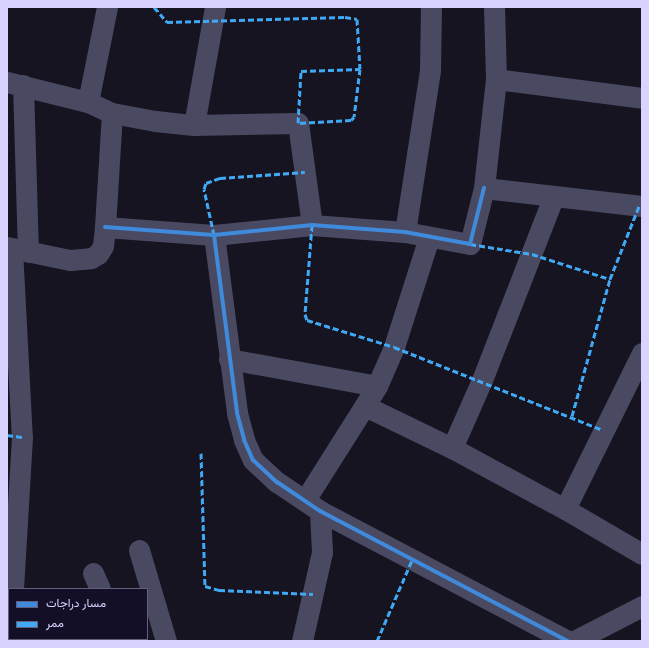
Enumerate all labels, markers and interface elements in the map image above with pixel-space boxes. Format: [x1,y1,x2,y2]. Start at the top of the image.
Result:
legend [8,588,148,640]
text: مسار دراجات [46,595,106,610]
text: ممر [46,615,64,630]

